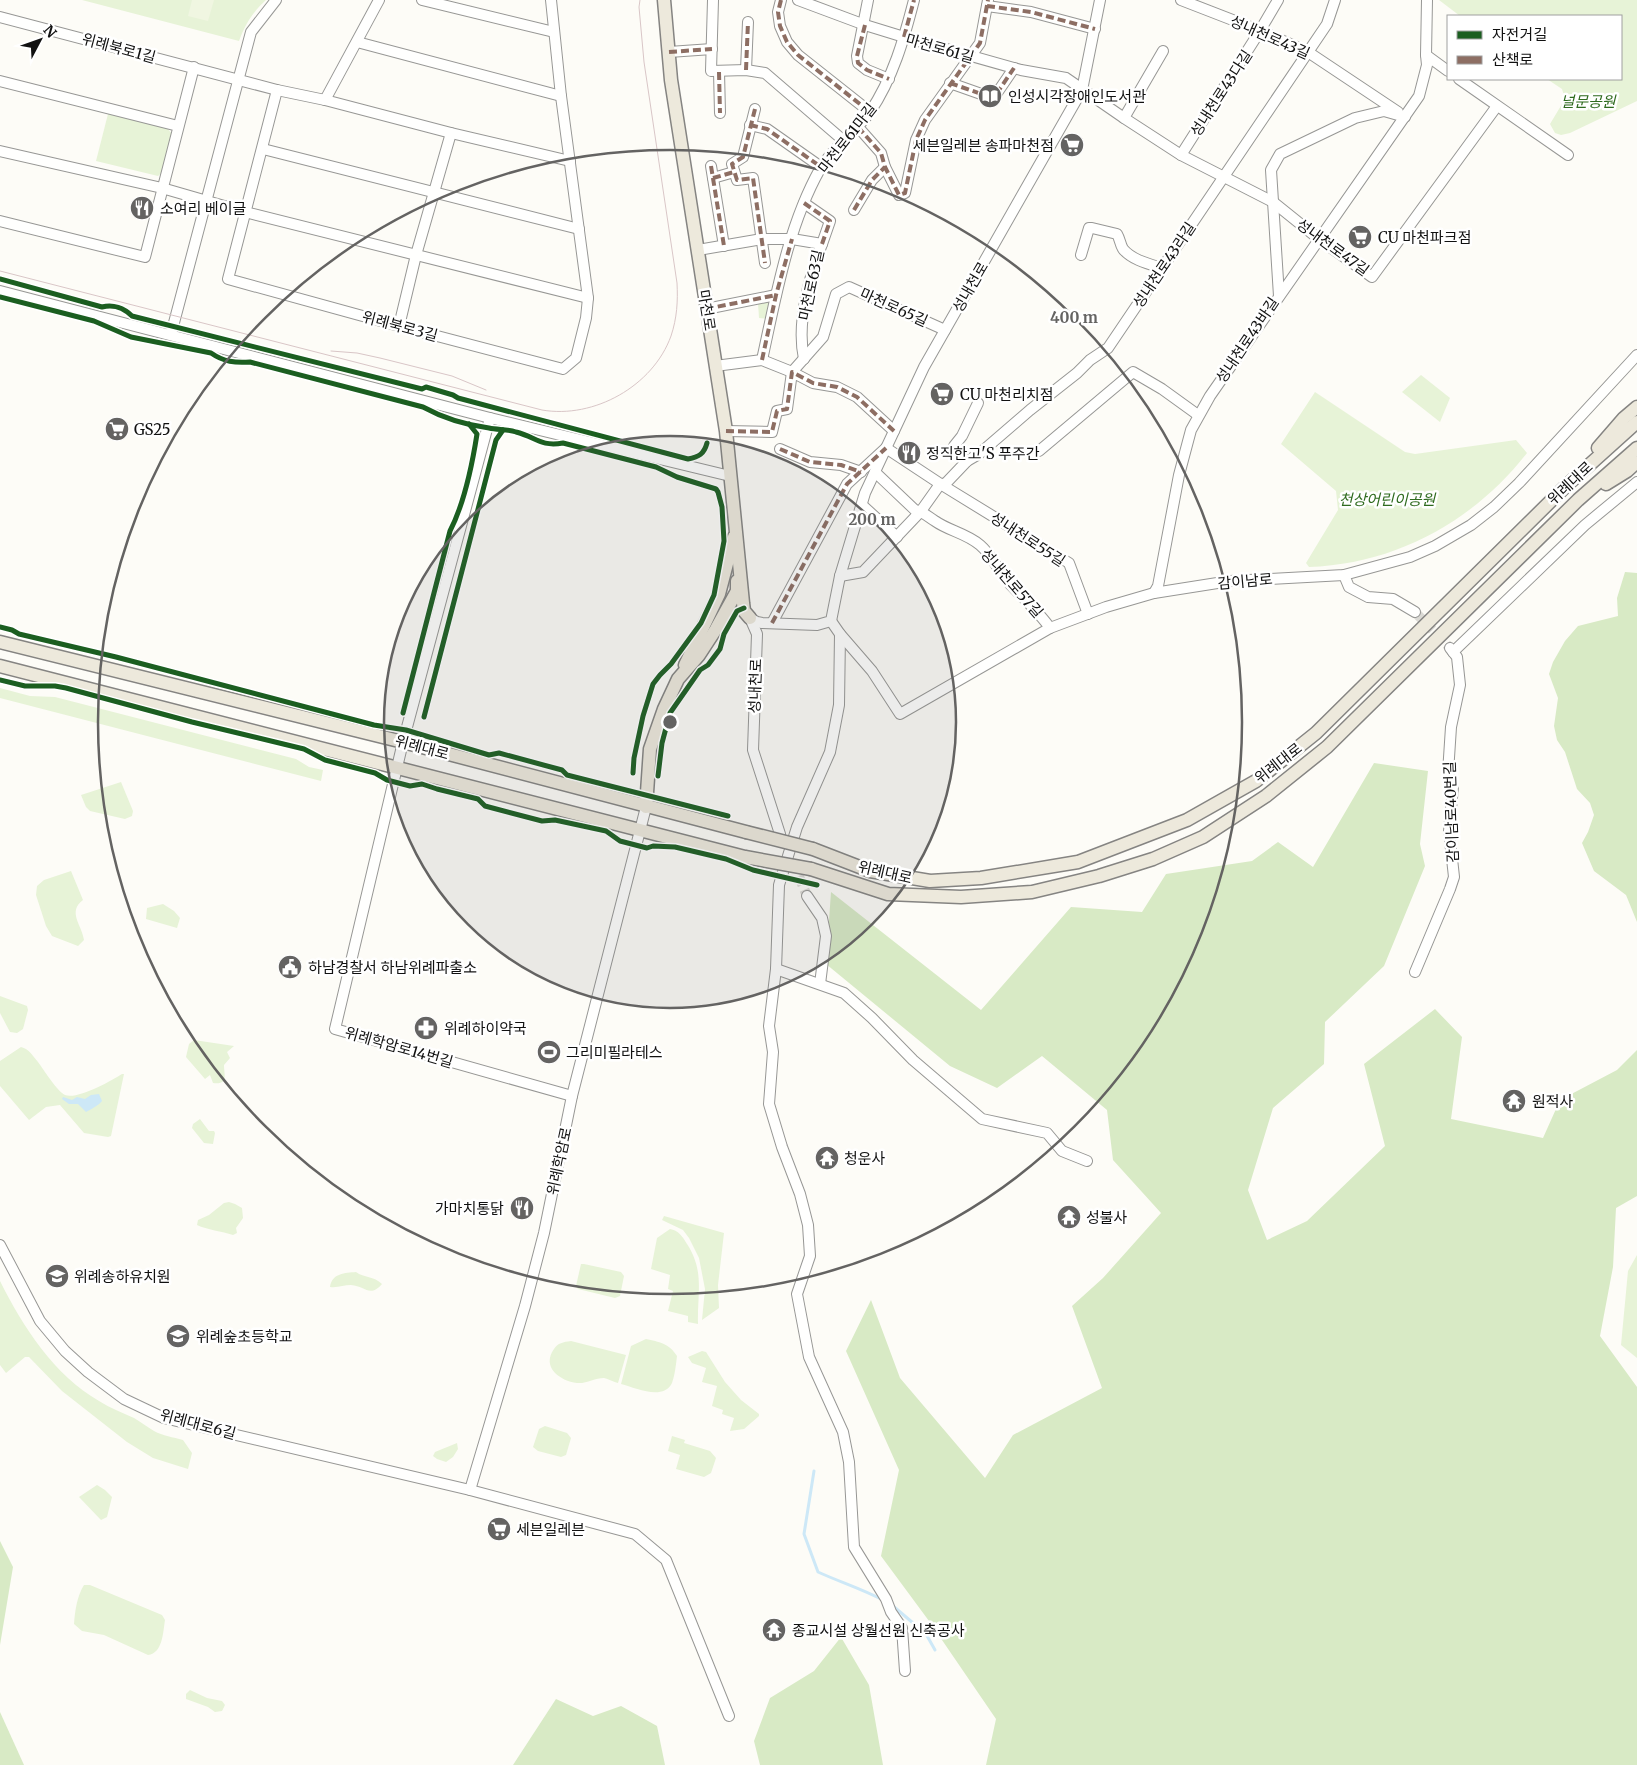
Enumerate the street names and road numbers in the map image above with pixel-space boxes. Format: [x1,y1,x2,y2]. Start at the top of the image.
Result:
street label: 성내천로43길 [1227,11,1313,63]
street label: 위례북로1길 [80,29,158,67]
street label: 마천로61길 [904,29,976,67]
street label: 성내천로43다길 [1186,46,1256,140]
street label: 마천로61마길 [814,99,880,177]
street label: 성내천로47길 [1293,214,1373,280]
street label: 성내천로43라길 [1128,219,1200,311]
street label: 마천로63길 [794,248,828,322]
street label: 성내천로 [948,258,992,316]
street label: 마천로65길 [857,284,931,330]
street label: 마천로 [694,288,720,332]
street label: 성내천로43바길 [1211,294,1283,386]
street label: 위례북로3길 [360,307,440,345]
street label: 위례대로 [1543,457,1597,509]
street label: 성내천로55길 [987,508,1069,570]
street label: 성내천로57길 [977,544,1047,622]
street label: 감이남로 [1217,569,1273,593]
street label: 성내천로 [745,658,765,714]
street label: 위례대로 [393,731,451,763]
street label: 위례대로 [1250,739,1306,787]
street label: 감이남로40번길 [1440,761,1462,863]
street label: 위례대로 [856,857,914,887]
street label: 위례학암로14번길 [343,1022,455,1072]
street label: 위례학암로 [543,1125,575,1197]
street label: 위례대로6길 [158,1405,238,1443]

